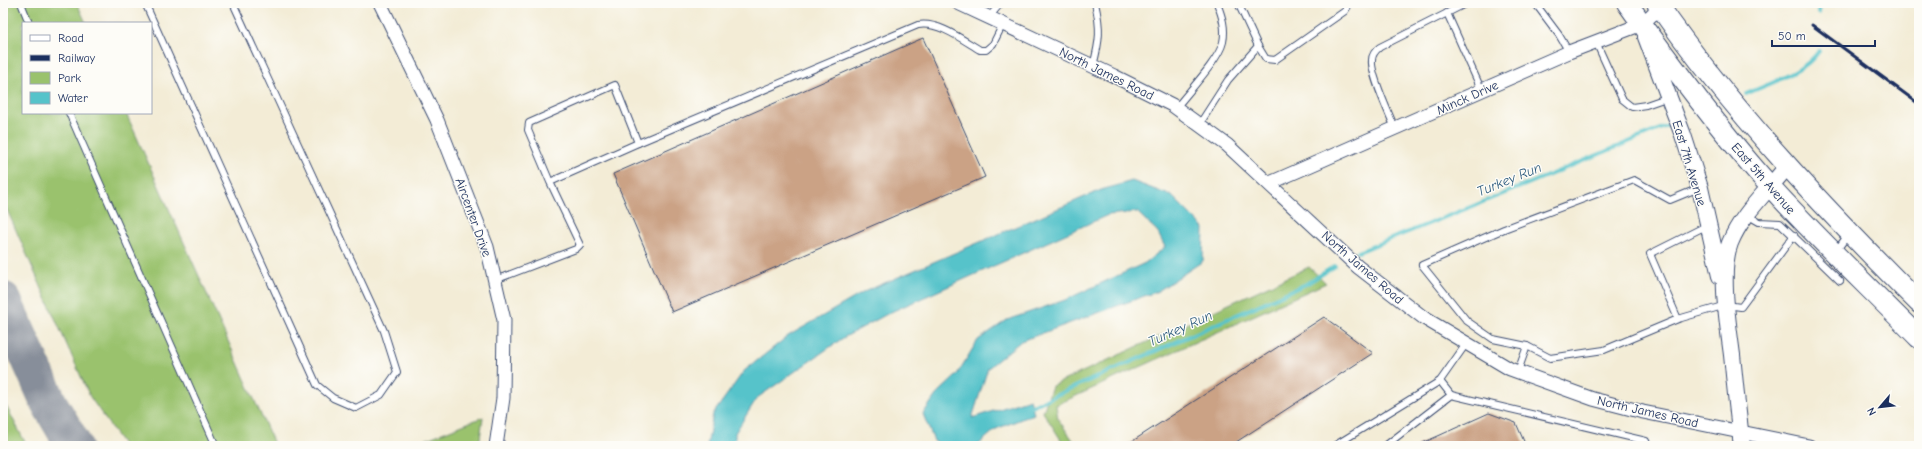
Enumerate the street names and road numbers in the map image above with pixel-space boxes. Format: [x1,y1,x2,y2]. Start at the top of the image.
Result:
street label: North James Road [1057,44,1157,103]
street label: Minck Drive [1434,77,1501,118]
street label: East 7th Avenue [1669,119,1710,208]
street label: East 5th Avenue [1729,140,1799,217]
street label: Aircenter Drive [452,176,495,259]
street label: North James Road [1319,228,1407,307]
street label: North James Road [1596,393,1700,430]

